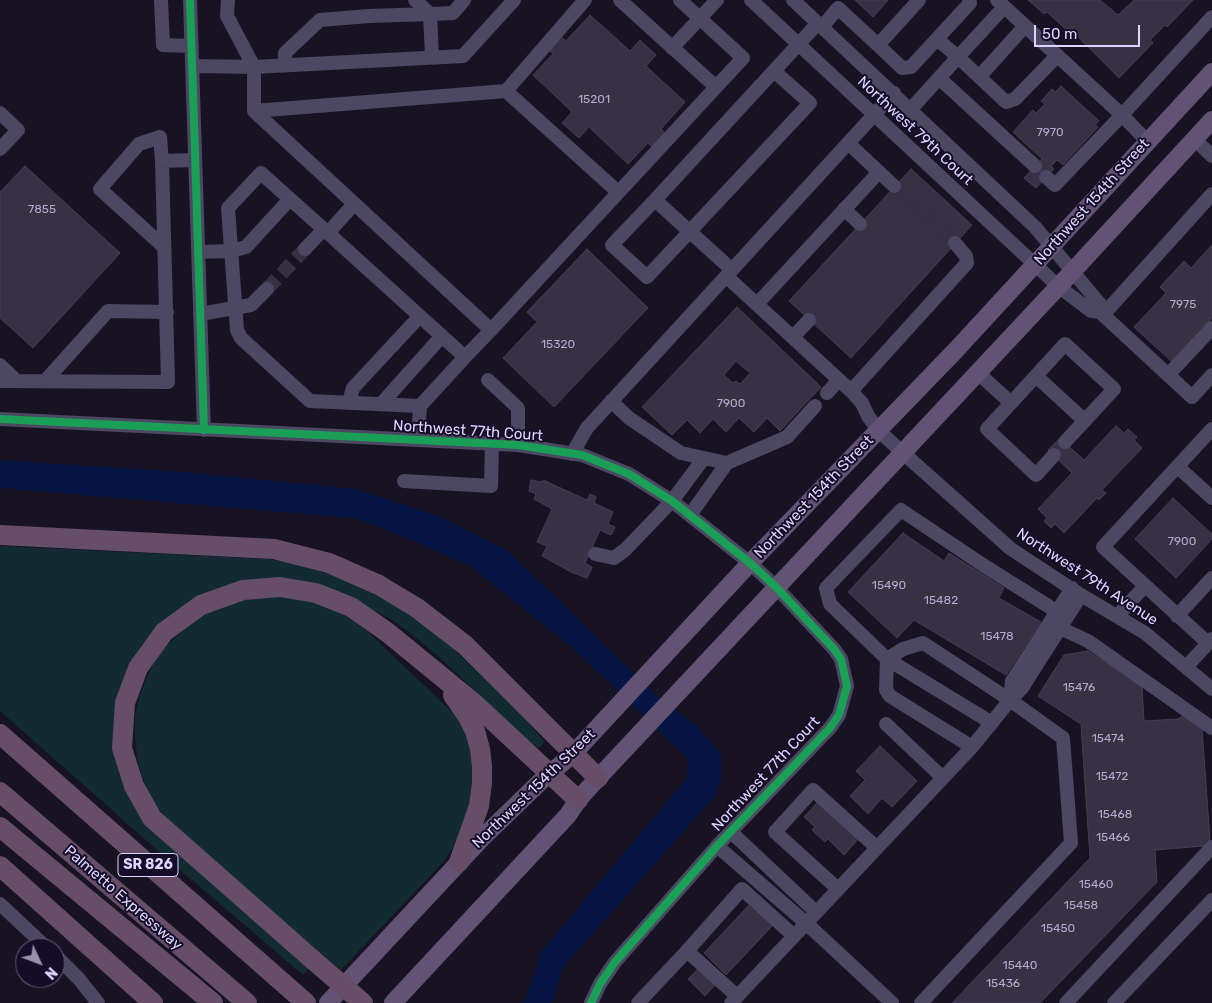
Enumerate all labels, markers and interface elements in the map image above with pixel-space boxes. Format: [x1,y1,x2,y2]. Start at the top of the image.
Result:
scale bar [1037,15,1143,47]
text: 50 m [1042,25,1077,43]
street label: Northwest 79th Court [853,73,977,189]
house number: 15201 [578,93,610,107]
house number: 7970 [1036,126,1064,140]
street label: Northwest 154th Street [1031,135,1153,269]
house number: 7855 [28,203,56,217]
house number: 7975 [1170,298,1196,312]
house number: 15320 [541,338,575,352]
house number: 7900 [717,397,745,411]
street label: Northwest 77th Court [392,417,544,445]
street label: Northwest 154th Street [751,432,877,562]
street label: Northwest 79th Avenue [1013,525,1161,629]
house number: 7900 [1168,535,1196,549]
house number: 15490 [872,579,906,593]
house number: 15482 [924,594,958,608]
house number: 15478 [980,630,1014,644]
house number: 15476 [1063,681,1095,695]
street label: Northwest 77th Court [708,713,824,835]
street label: Northwest 154th Street [469,726,599,852]
house number: 15474 [1092,732,1124,746]
house number: 15472 [1096,770,1128,784]
house number: 15468 [1098,808,1132,822]
house number: 15466 [1096,831,1130,845]
street label: Palmetto Expressway [60,842,186,954]
road number: SR 826 [118,854,178,876]
house number: 15460 [1079,878,1113,892]
house number: 15458 [1064,899,1098,913]
house number: 15450 [1041,922,1075,936]
north arrow [15,938,65,988]
house number: 15440 [1003,959,1037,973]
text: N [41,963,60,982]
house number: 15436 [986,977,1020,991]

